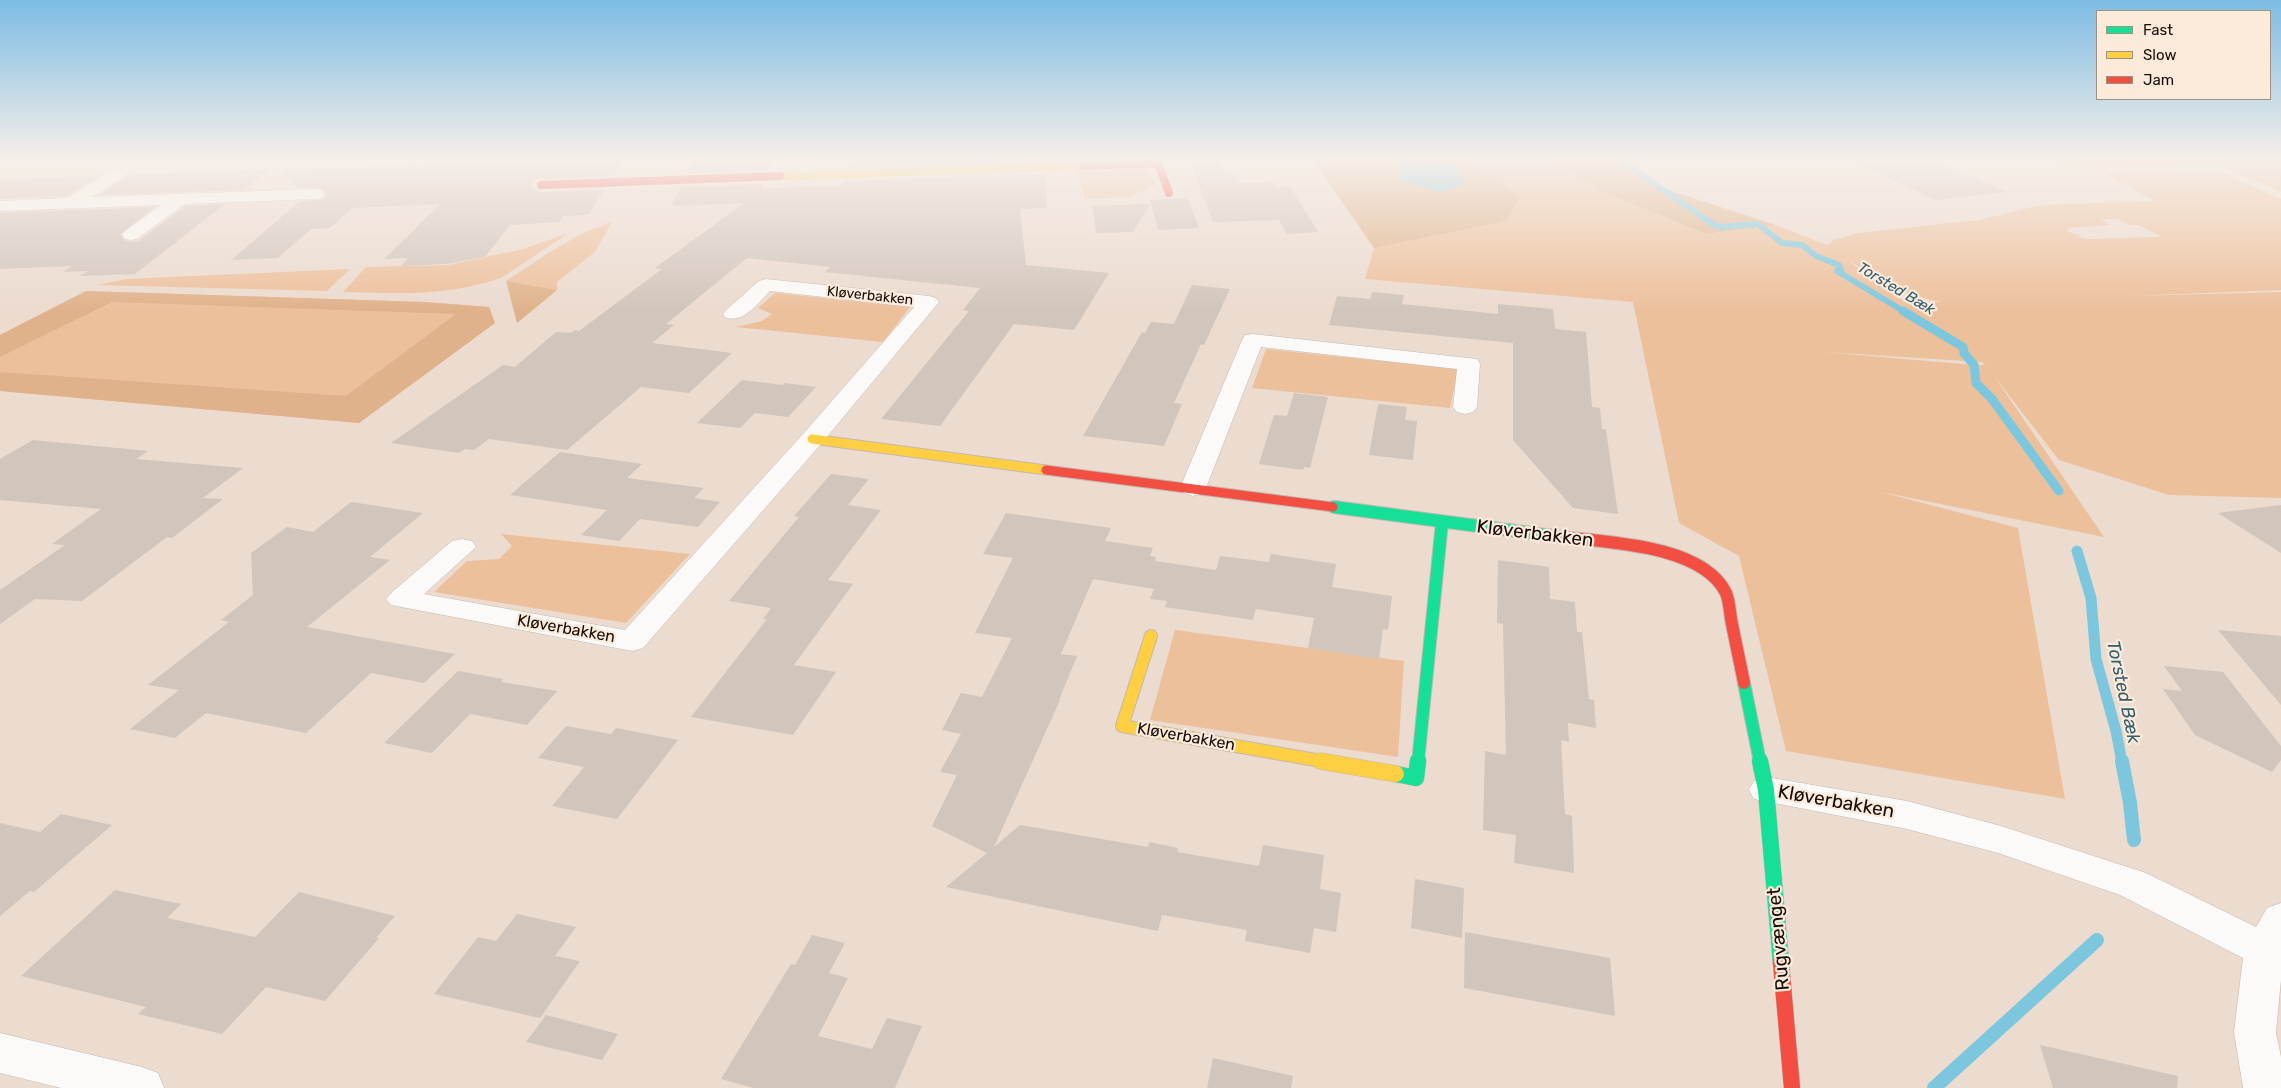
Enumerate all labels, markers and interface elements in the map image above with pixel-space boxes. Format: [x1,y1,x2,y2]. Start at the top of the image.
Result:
legend [2096,10,2271,100]
text: Fast [2143,21,2173,39]
text: Slow [2143,46,2176,64]
text: Jam [2143,71,2174,89]
water label: Torsted Bæk [1854,259,1938,319]
street label: Kløverbakken [826,283,914,309]
street label: Kløverbakken [1475,516,1595,552]
street label: Kløverbakken [516,611,616,647]
water label: Torsted Bæk [2102,639,2144,745]
street label: Kløverbakken [1136,719,1236,755]
street label: Kløverbakken [1776,781,1896,823]
street label: Rugvænget [1763,887,1795,991]

